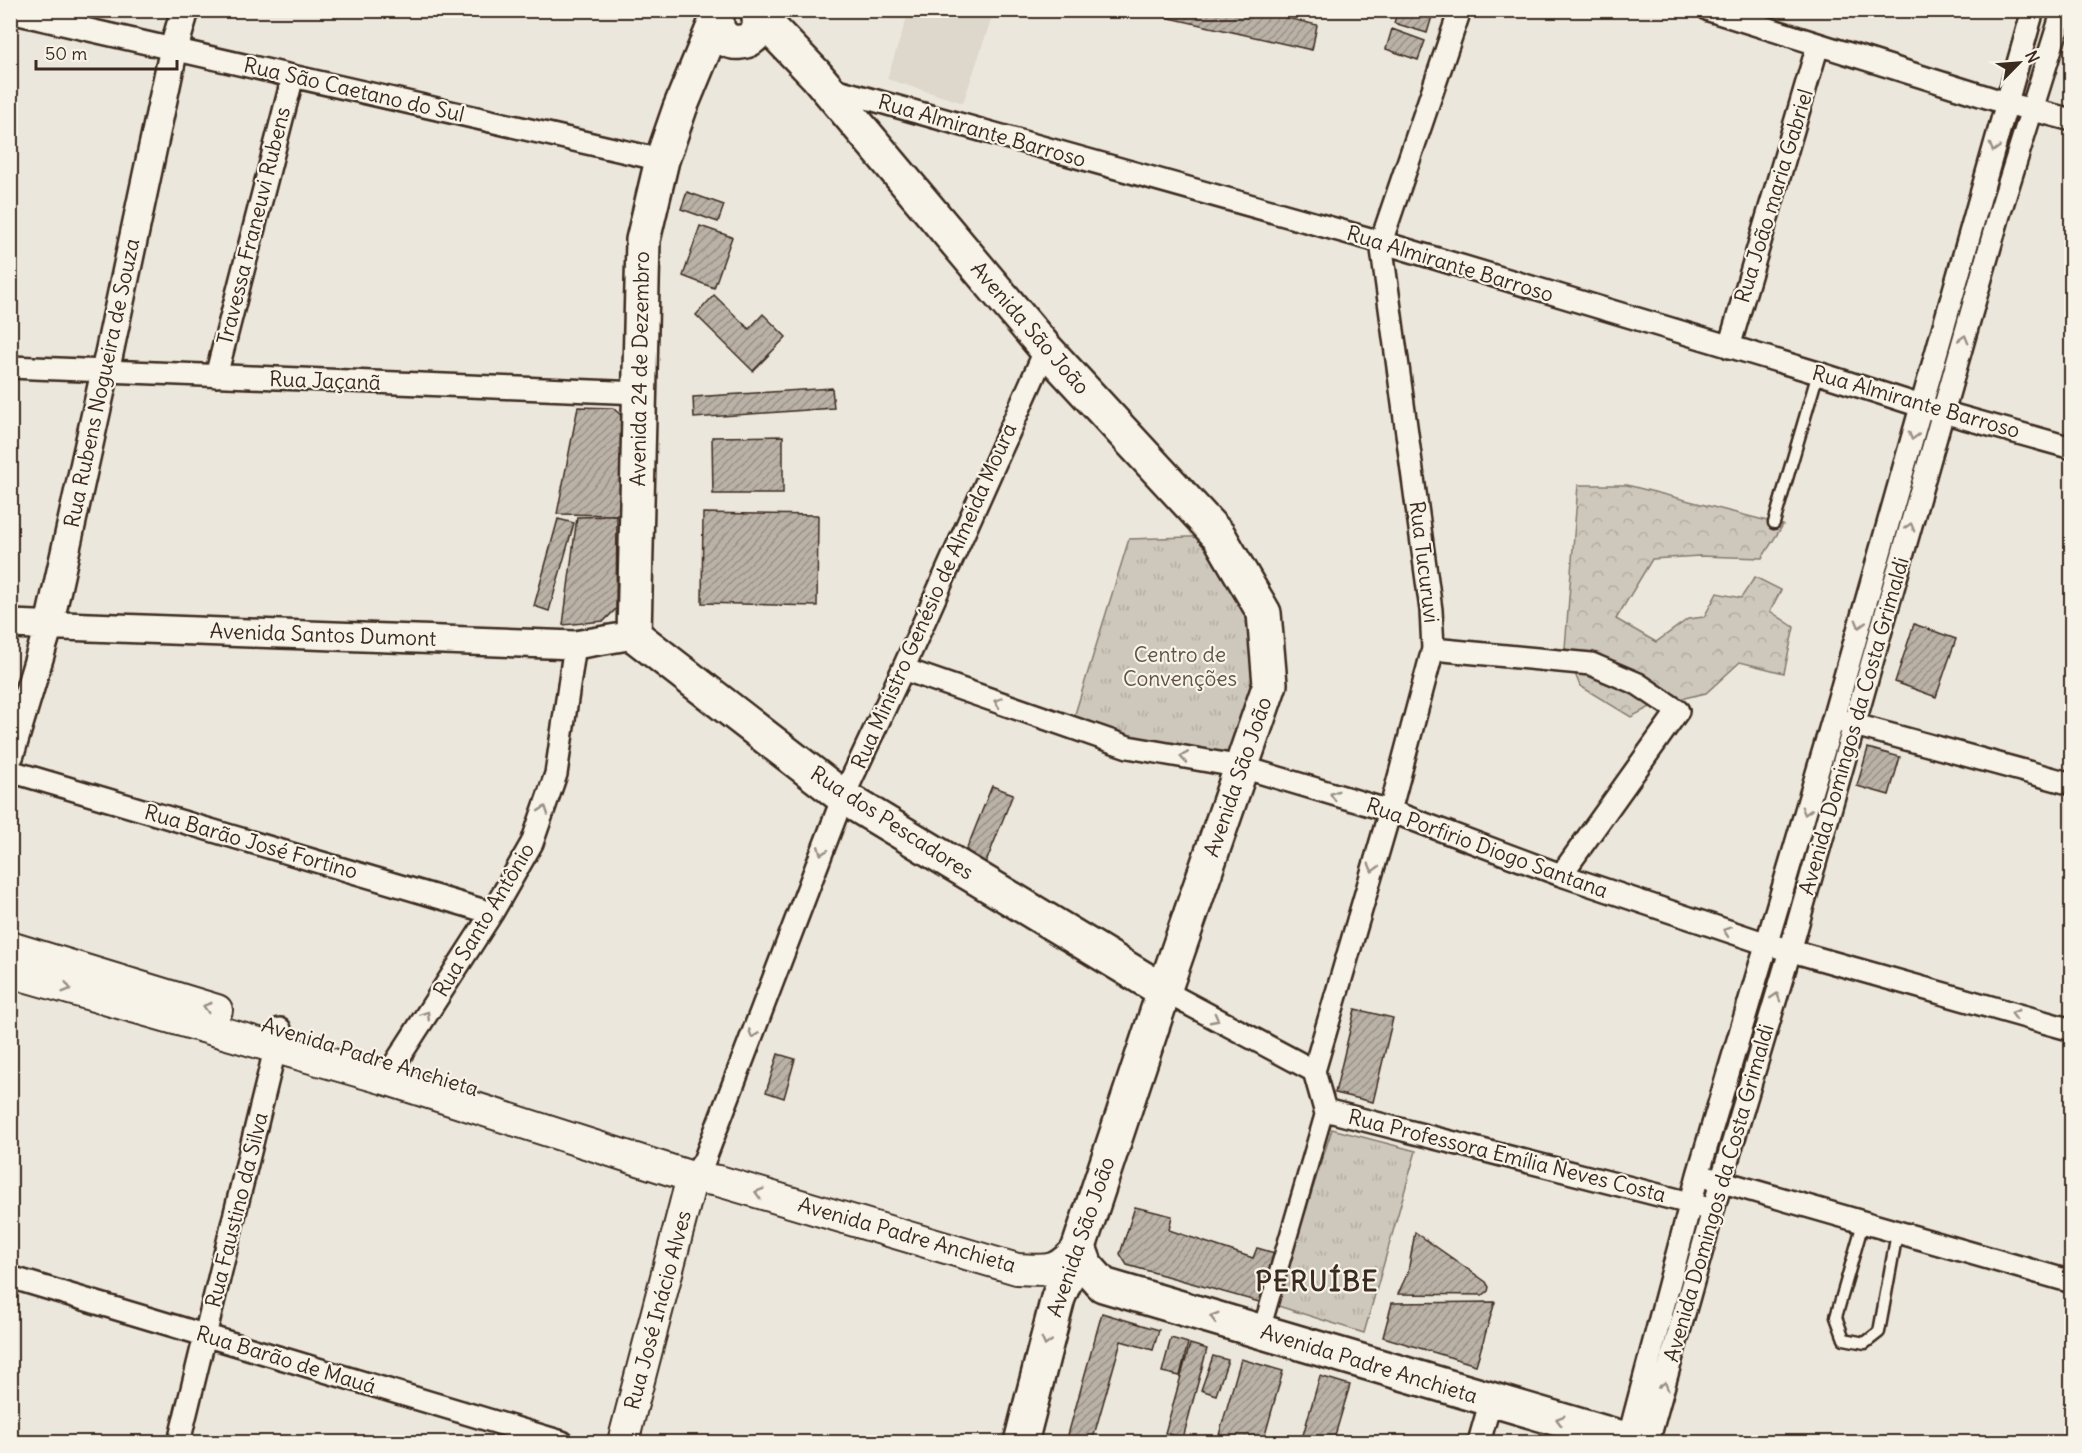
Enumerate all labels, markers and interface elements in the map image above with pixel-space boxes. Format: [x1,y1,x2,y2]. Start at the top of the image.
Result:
scale bar [36,33,177,71]
north arrow [1989,33,2049,93]
text: 50 m [45,42,87,65]
text: N [2021,47,2044,66]
street label: Rua São Caetano do Sul [241,51,467,128]
street label: Rua João maria Gabriel [1728,86,1819,306]
street label: Rua Almirante Barroso [875,88,1089,173]
street label: Travessa Franeuvi Rubens [211,104,296,348]
one-way arrow [1989,142,2001,153]
street label: Rua Almirante Barroso [1343,219,1557,308]
street label: Rua Rubens Nogueira de Souza [58,236,145,530]
street label: Avenida 24 de Dezembro [624,251,655,487]
street label: Avenida São João [965,256,1096,400]
one-way arrow [1957,334,1969,345]
street label: Rua Almirante Barroso [1809,359,2023,444]
street label: Rua Jaçanã [269,365,381,396]
street label: Rua Ministro Genésio de Almeida Moura [845,419,1022,773]
one-way arrow [1908,431,1920,441]
street label: Rua Tucuruvi [1404,499,1445,625]
one-way arrow [1903,522,1915,533]
street label: Avenida Domingos da Costa Grimaldi [1792,554,1915,898]
street label: Avenida Santos Dumont [209,617,437,652]
one-way arrow [1855,618,1867,629]
park label: Centro de Convenções [1123,641,1237,692]
street label: Avenida São João [1197,693,1278,860]
one-way arrow [993,696,1004,709]
one-way arrow [1180,751,1190,764]
street label: Rua dos Pescadores [806,760,979,885]
one-way arrow [1329,790,1340,802]
street label: Rua Porfirio Diogo Santana [1363,791,1612,904]
street label: Rua Barão José Fortino [141,798,361,885]
one-way arrow [536,805,549,816]
one-way arrow [1801,806,1813,816]
street label: Rua Santo Antônio [427,838,540,1002]
one-way arrow [817,845,829,856]
one-way arrow [1368,862,1380,873]
one-way arrow [1722,926,1733,938]
one-way arrow [61,981,72,993]
one-way arrow [1769,992,1781,1003]
one-way arrow [202,1002,213,1014]
one-way arrow [2010,1009,2021,1021]
one-way arrow [419,1010,430,1021]
street label: Avenida Padre Anchieta [259,1011,482,1102]
one-way arrow [1209,1012,1220,1023]
street label: Avenida Domingos da Costa Grimaldi [1657,1021,1780,1365]
one-way arrow [747,1028,760,1038]
street label: Rua Professora Emília Neves Costa [1345,1103,1669,1208]
street label: Rua Faustino da Silva [199,1109,274,1310]
street label: Avenida São João [1040,1153,1121,1320]
one-way arrow [754,1188,765,1200]
street label: Avenida Padre Anchieta [795,1191,1019,1279]
street label: Rua José Inácio Alves [618,1207,697,1412]
district label: PERUÍBE [1255,1264,1379,1298]
one-way arrow [1209,1312,1220,1324]
street label: Avenida Padre Anchieta [1258,1318,1481,1409]
street label: Rua Barão de Mauá [193,1319,379,1400]
one-way arrow [1041,1336,1053,1347]
one-way arrow [1657,1381,1669,1392]
one-way arrow [1555,1415,1566,1427]

